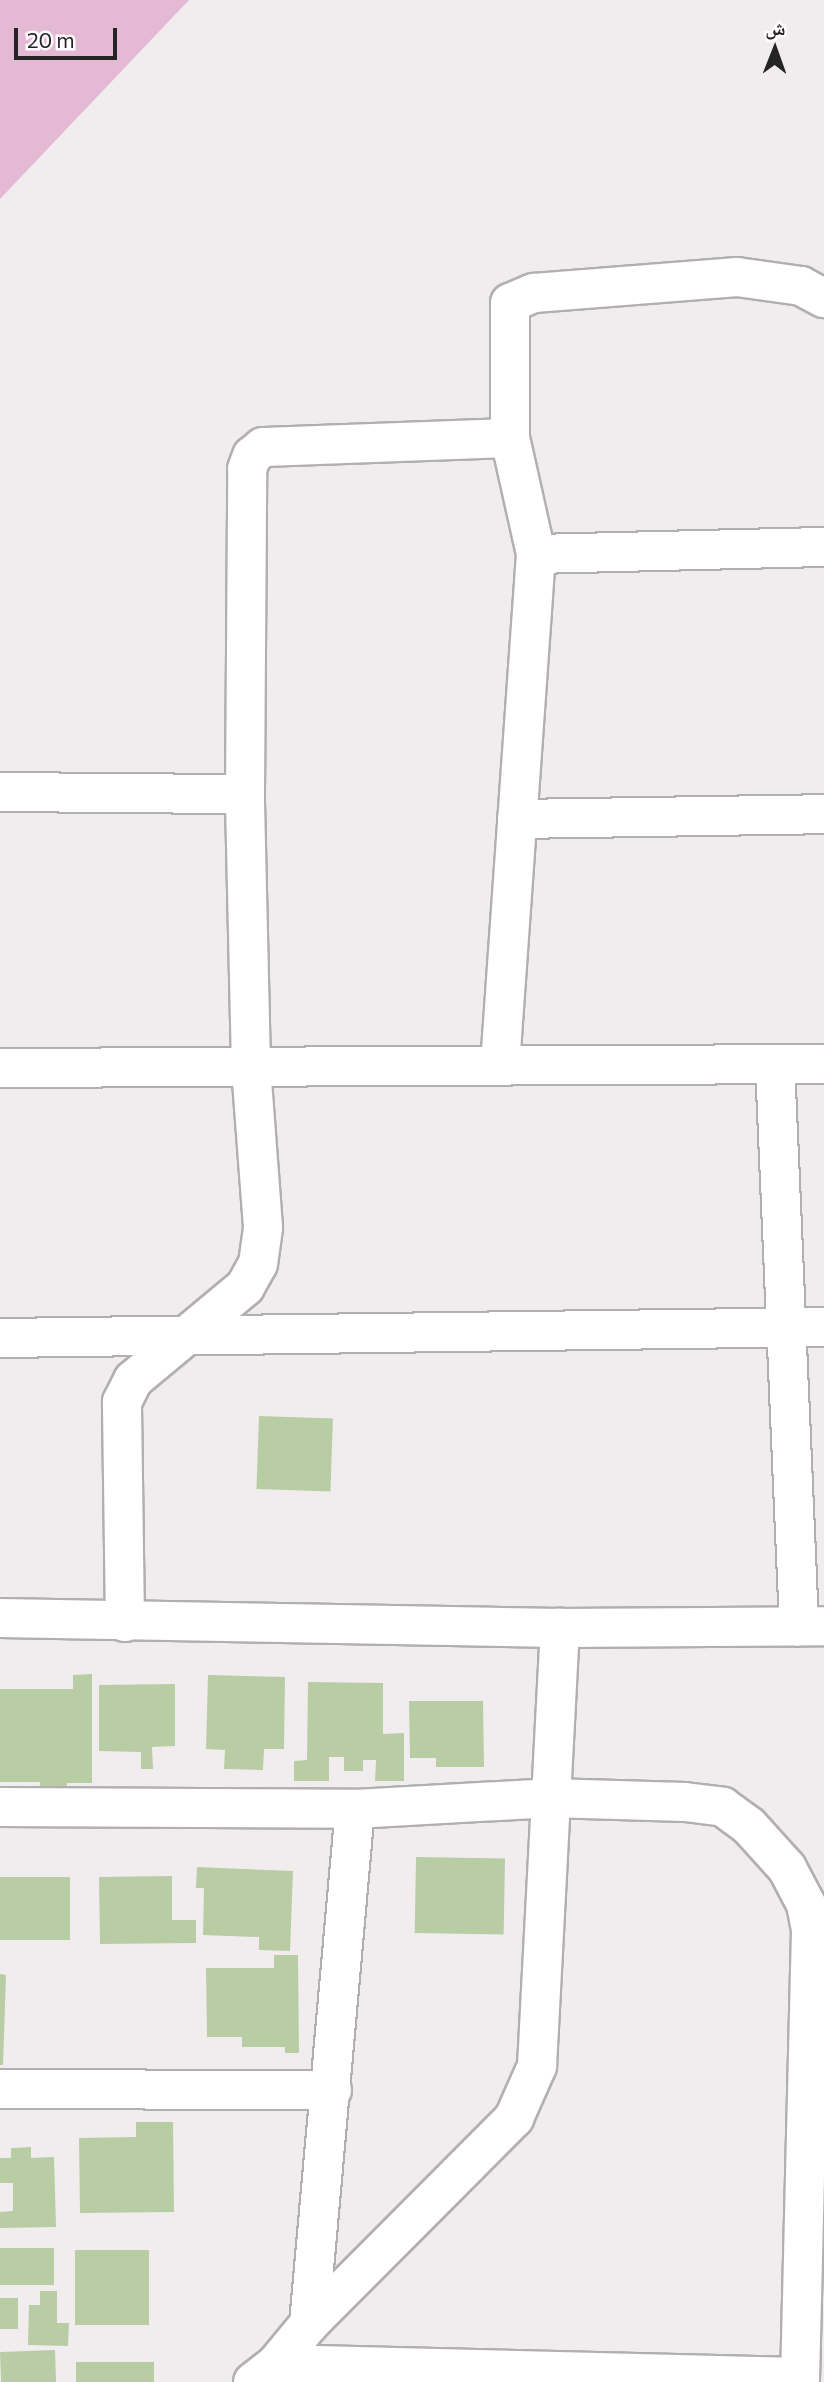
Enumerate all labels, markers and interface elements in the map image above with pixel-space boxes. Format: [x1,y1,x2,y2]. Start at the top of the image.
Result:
scale bar [18,14,121,58]
north arrow [740,14,810,84]
text: ش [765,16,786,39]
text: 20 m [27,27,75,52]

